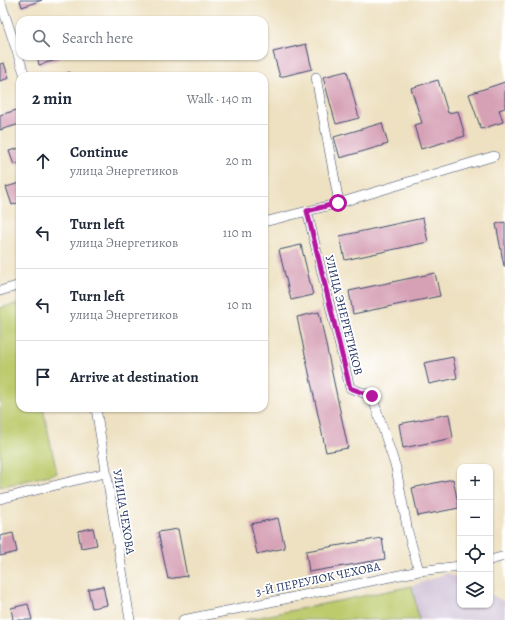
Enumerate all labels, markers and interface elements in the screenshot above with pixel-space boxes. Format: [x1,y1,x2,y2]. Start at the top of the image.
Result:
search box [16,16,268,60]
icon: search [30,27,52,49]
text: Search here [62,28,133,48]
text: 2 min [32,87,72,110]
text: Walk · 140 m [187,90,252,107]
text: Continue [70,142,128,162]
icon: ahead [32,150,54,172]
text: 20 m [226,152,252,169]
text: улица Энергетиков [70,162,178,179]
route start [329,194,347,212]
text: Turn left [70,214,125,234]
icon: left [32,222,54,244]
text: 110 m [223,224,252,241]
text: улица Энергетиков [70,234,178,251]
street label: УЛИЦА ЭНЕРГЕТИКОВ [321,253,367,377]
text: Turn left [70,286,125,306]
icon: left [32,294,54,316]
text: 10 m [227,296,252,313]
text: улица Энергетиков [70,306,178,323]
icon: arrive [32,366,54,388]
text: Arrive at destination [70,367,199,387]
route end [363,387,381,405]
map controls [457,464,493,608]
button: + [457,464,493,500]
street label: УЛИЦА ЧЕХОВА [109,468,139,557]
button: − [457,500,493,536]
button: locate [457,536,493,572]
street label: 3-Й ПЕРЕУЛОК ЧЕХОВА [254,558,383,600]
button: layers [457,572,493,608]

